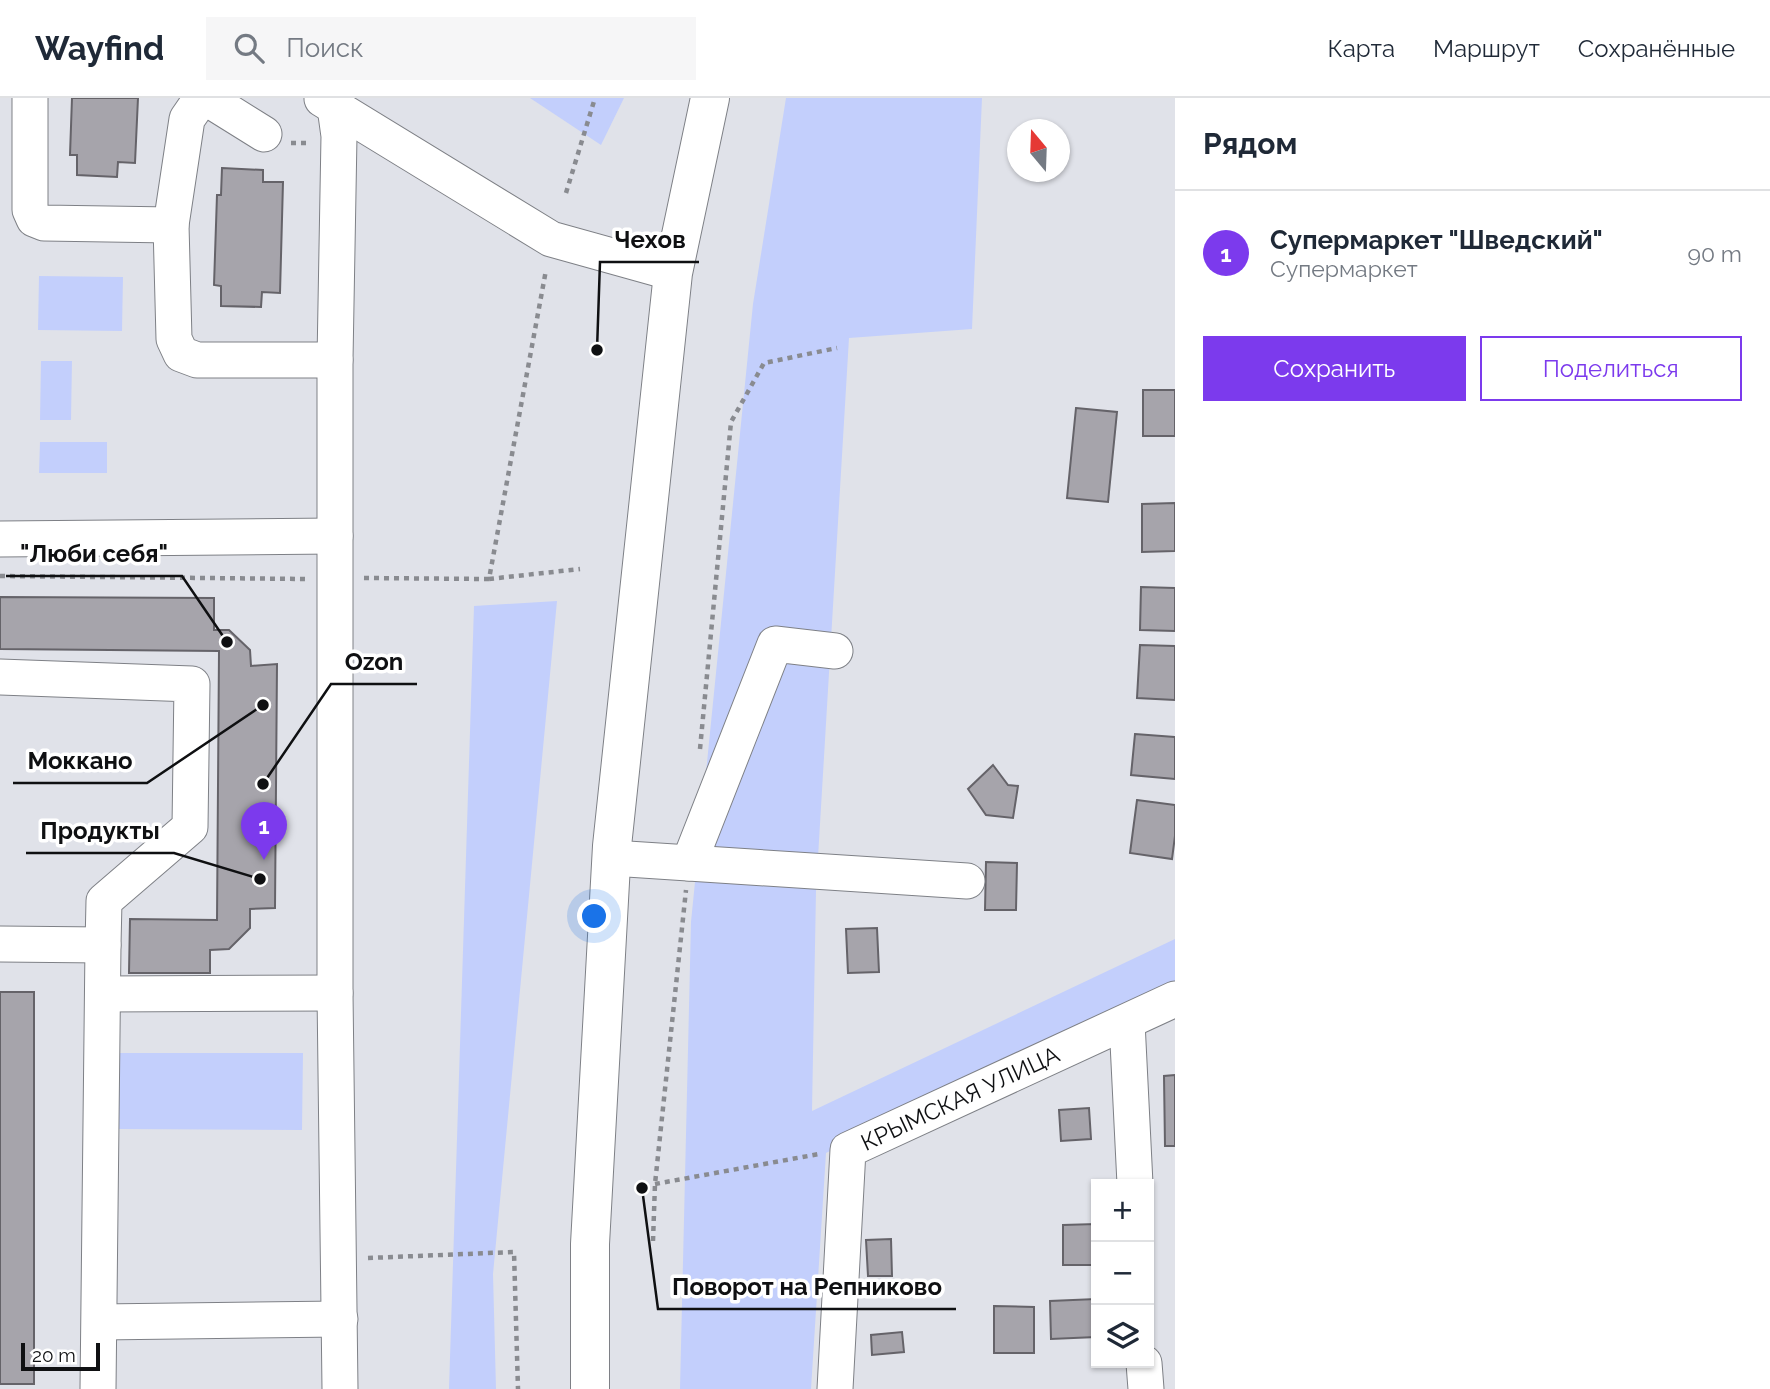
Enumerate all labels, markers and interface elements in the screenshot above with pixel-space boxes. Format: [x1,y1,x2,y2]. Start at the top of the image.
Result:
search box [206,17,696,80]
text: Wayfind [35,29,164,68]
icon: search [230,29,268,67]
text: Поиск [286,33,363,63]
text: Карта [1327,34,1395,63]
text: Маршрут [1433,34,1540,63]
text: Сохранённые [1578,34,1735,63]
north arrow [1007,119,1070,182]
text: Рядом [1203,126,1297,161]
callout: Чехов [600,217,699,262]
text: Чехов [614,225,686,254]
text: Супермаркет "Шведский" [1270,225,1603,255]
text: 1 [1220,240,1232,267]
text: 90 m [1687,240,1742,267]
text: Супермаркет [1270,255,1418,282]
button: Сохранить [1203,336,1466,401]
button: Поделиться [1480,336,1742,401]
callout: "Люби себя" [6,531,182,576]
text: "Люби себя" [20,539,168,568]
callout: Ozon [331,639,417,684]
text: Ozon [345,647,403,676]
callout: Моккано [13,738,147,783]
text: Моккано [27,746,133,775]
pin: 1 [241,802,287,860]
callout: Продукты [26,808,174,853]
text: Продукты [40,816,160,845]
your location [577,899,611,933]
street label: КРЫМСКАЯ УЛИЦА [856,1040,1064,1156]
map controls [1091,1179,1154,1368]
button: + [1091,1179,1154,1242]
button: − [1091,1242,1154,1305]
callout: Поворот на Репниково [658,1264,956,1309]
text: Поворот на Репниково [672,1272,942,1301]
button: layers [1091,1305,1154,1368]
scale bar [21,1340,100,1372]
text: 20 m [32,1344,76,1366]

